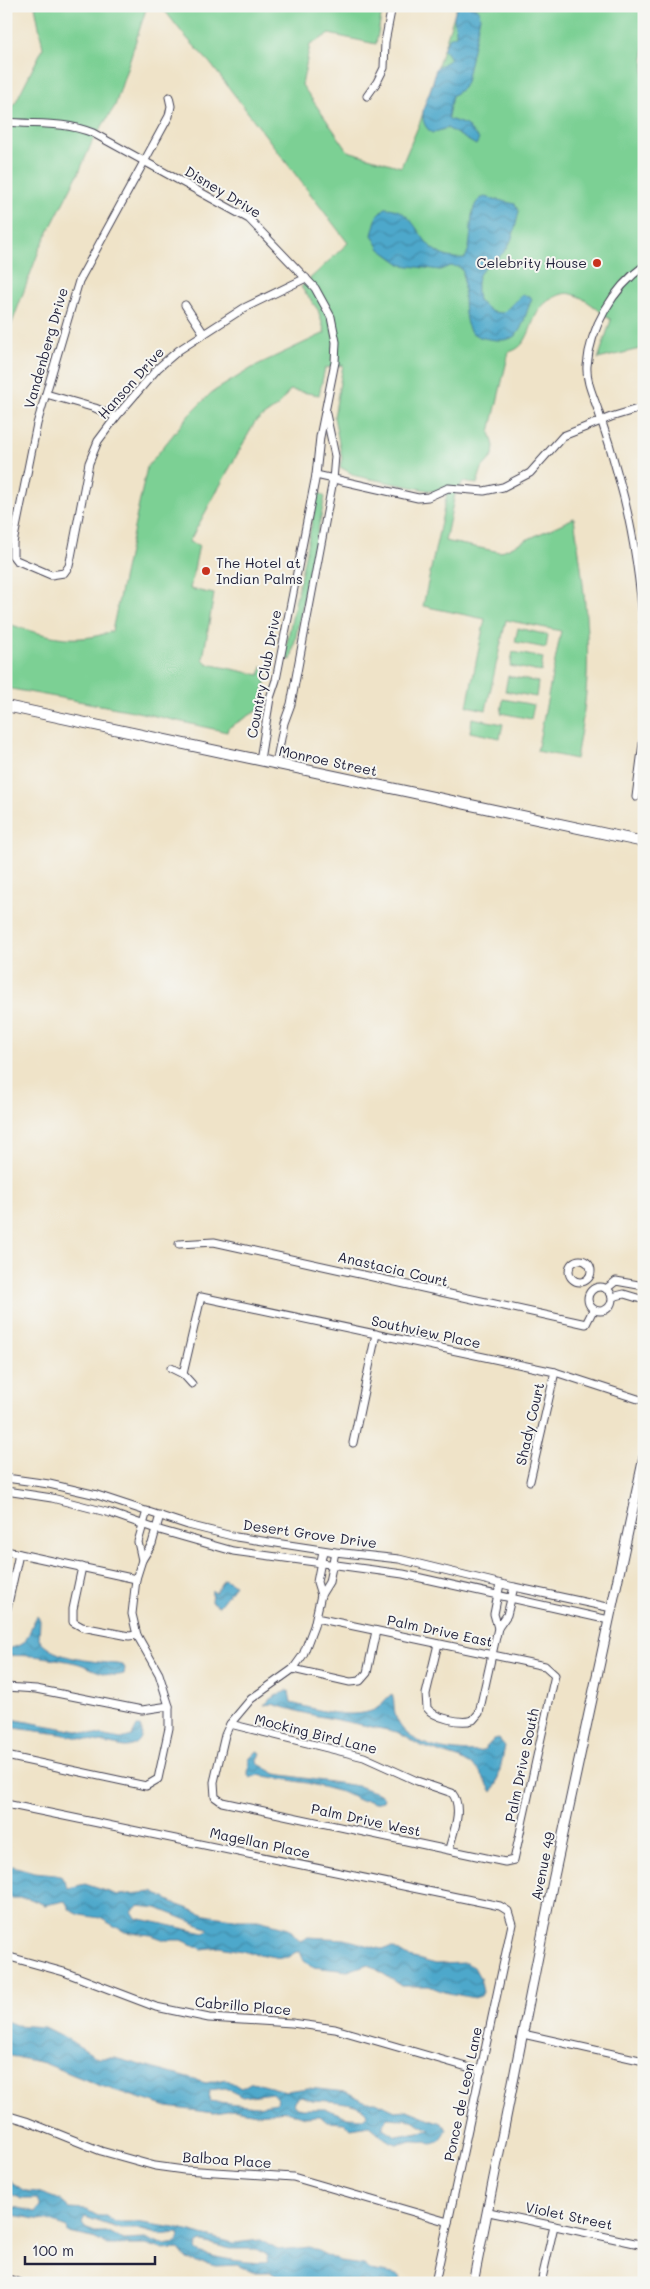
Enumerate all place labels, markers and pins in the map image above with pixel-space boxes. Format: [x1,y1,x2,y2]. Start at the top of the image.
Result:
place label: Celebrity House [477,253,587,272]
marker: Celebrity House [591,257,603,269]
place label: The Hotel at Indian Palms [216,553,303,588]
marker: The Hotel at Indian Palms [200,565,212,577]

